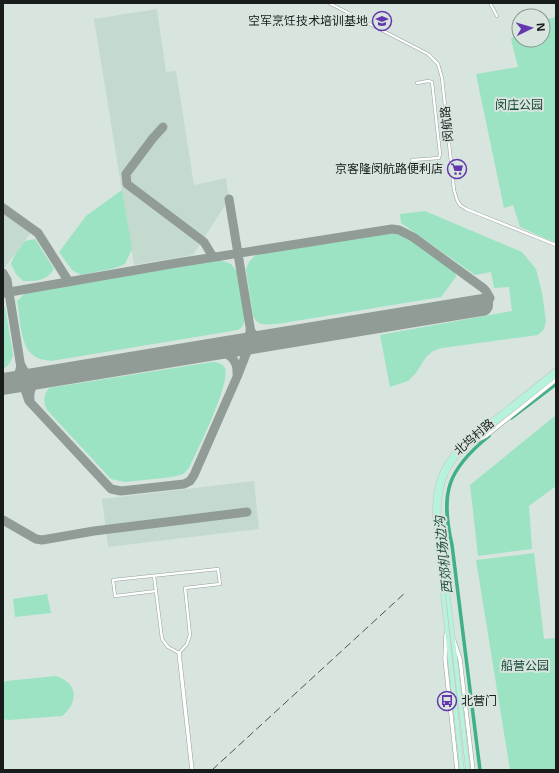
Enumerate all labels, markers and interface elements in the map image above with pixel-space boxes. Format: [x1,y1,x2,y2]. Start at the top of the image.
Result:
north arrow [511,8,551,48]
school or university icon: 空军烹饪技术培训基地 [371,10,393,32]
place label: 空军烹饪技术培训基地 [248,12,368,29]
text: N [534,22,549,32]
park label: 闵庄公园 [495,96,543,113]
street label: 闵航路 [436,105,457,143]
supermarket icon: 京客隆闵航路便利店 [446,158,468,180]
place label: 京客隆闵航路便利店 [335,160,443,177]
street label: 北坞村路 [450,414,497,459]
water label: 西郊机场边沟 [430,513,456,595]
park label: 船营公园 [501,657,549,674]
bus stop icon: 北营门 [436,690,458,712]
place label: 北营门 [461,692,497,709]

